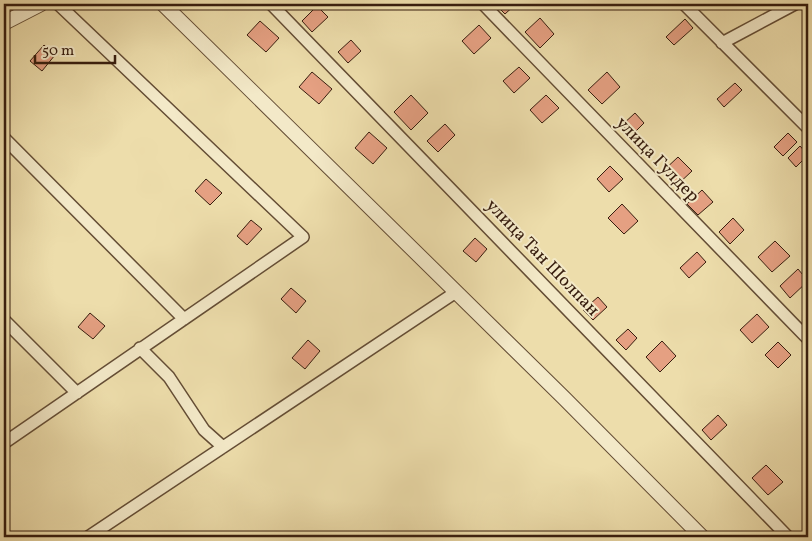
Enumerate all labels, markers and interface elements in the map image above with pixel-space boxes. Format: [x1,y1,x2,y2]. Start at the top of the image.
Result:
scale bar [35,32,115,64]
text: 50 m [42,41,74,62]
street label: улица Гулдер [609,111,705,209]
street label: улица Тан Шолпан [479,194,605,322]

